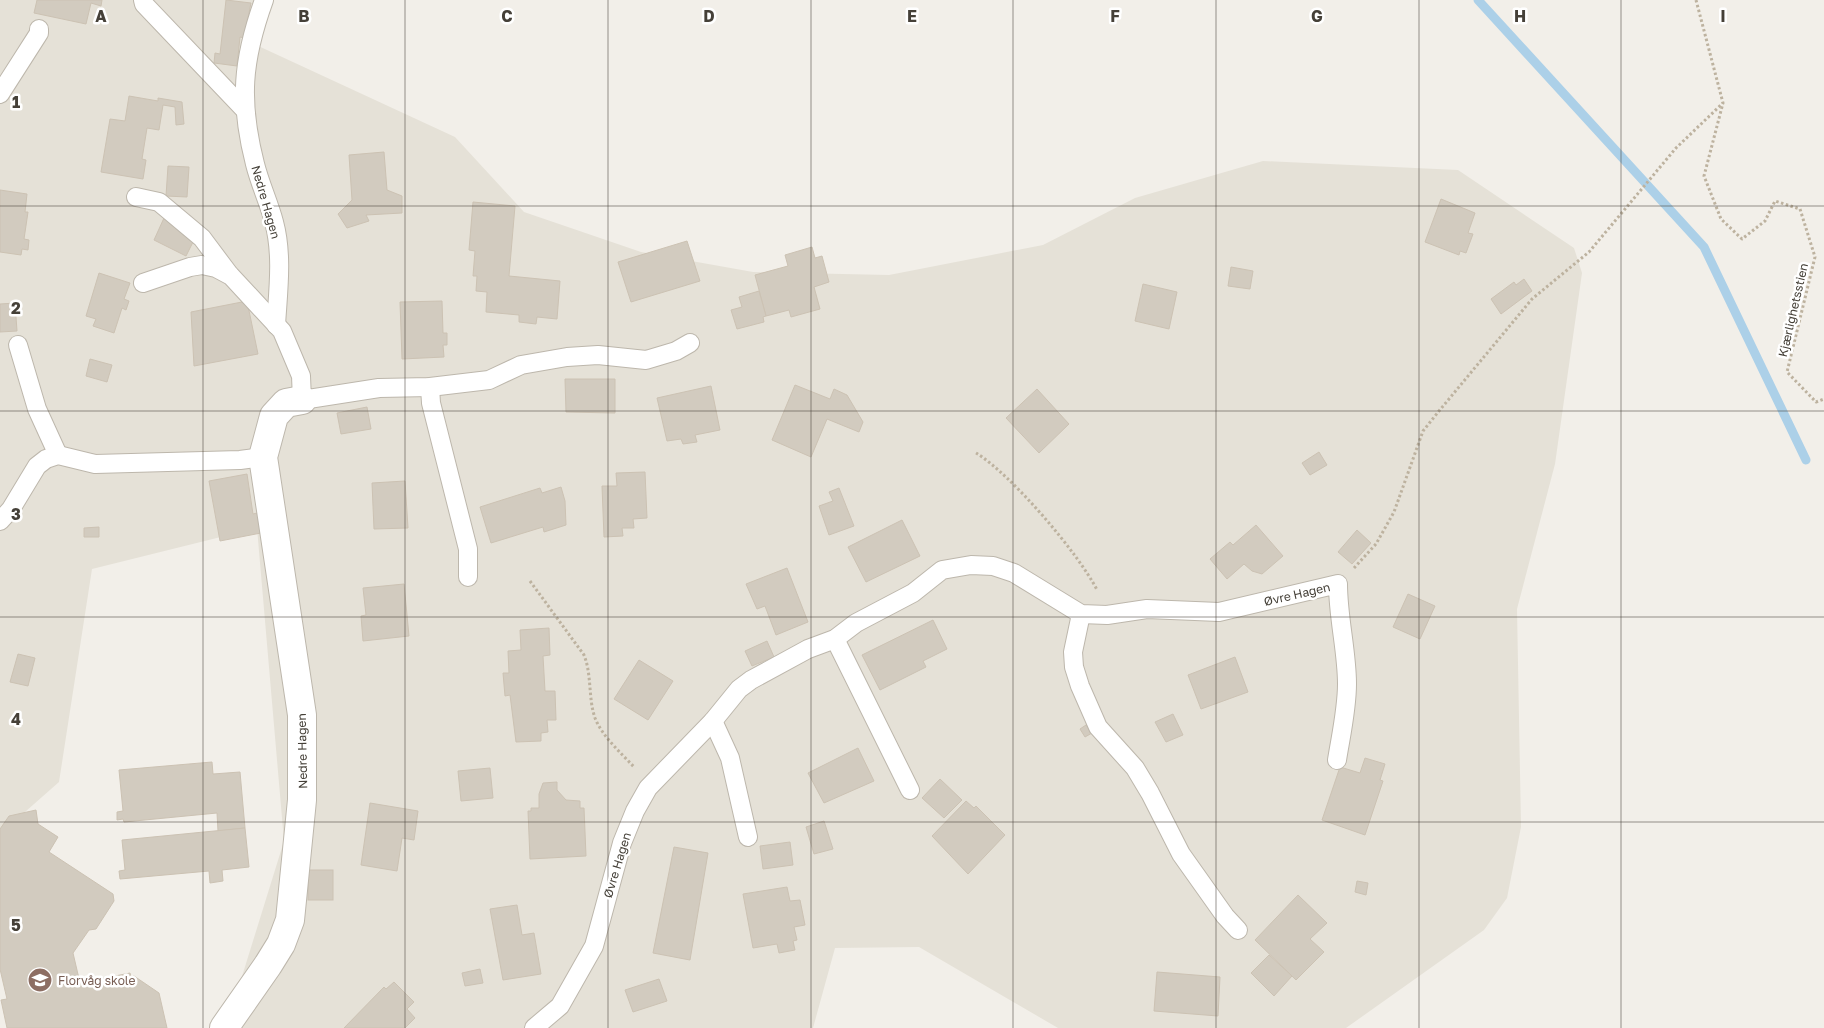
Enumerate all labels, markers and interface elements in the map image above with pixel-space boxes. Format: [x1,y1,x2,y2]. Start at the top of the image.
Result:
text: A [95,6,107,26]
text: B [298,6,310,26]
text: C [501,6,513,26]
text: D [703,6,715,26]
text: E [907,6,917,26]
text: F [1110,6,1120,26]
text: G [1311,6,1323,26]
text: H [1514,6,1526,26]
text: I [1720,6,1726,26]
text: 1 [12,92,20,112]
street label: Nedre Hagen [248,164,284,240]
street label: Kjærlighetsstien [1775,262,1811,358]
text: 2 [11,298,21,318]
text: 3 [11,504,21,524]
street label: Øvre Hagen [1262,579,1332,609]
text: 4 [11,709,21,729]
street label: Nedre Hagen [294,713,310,789]
street label: Øvre Hagen [600,830,634,900]
text: 5 [11,915,21,935]
school or university icon: Florvåg skole [27,967,53,993]
place label: Florvåg skole [58,973,136,988]

